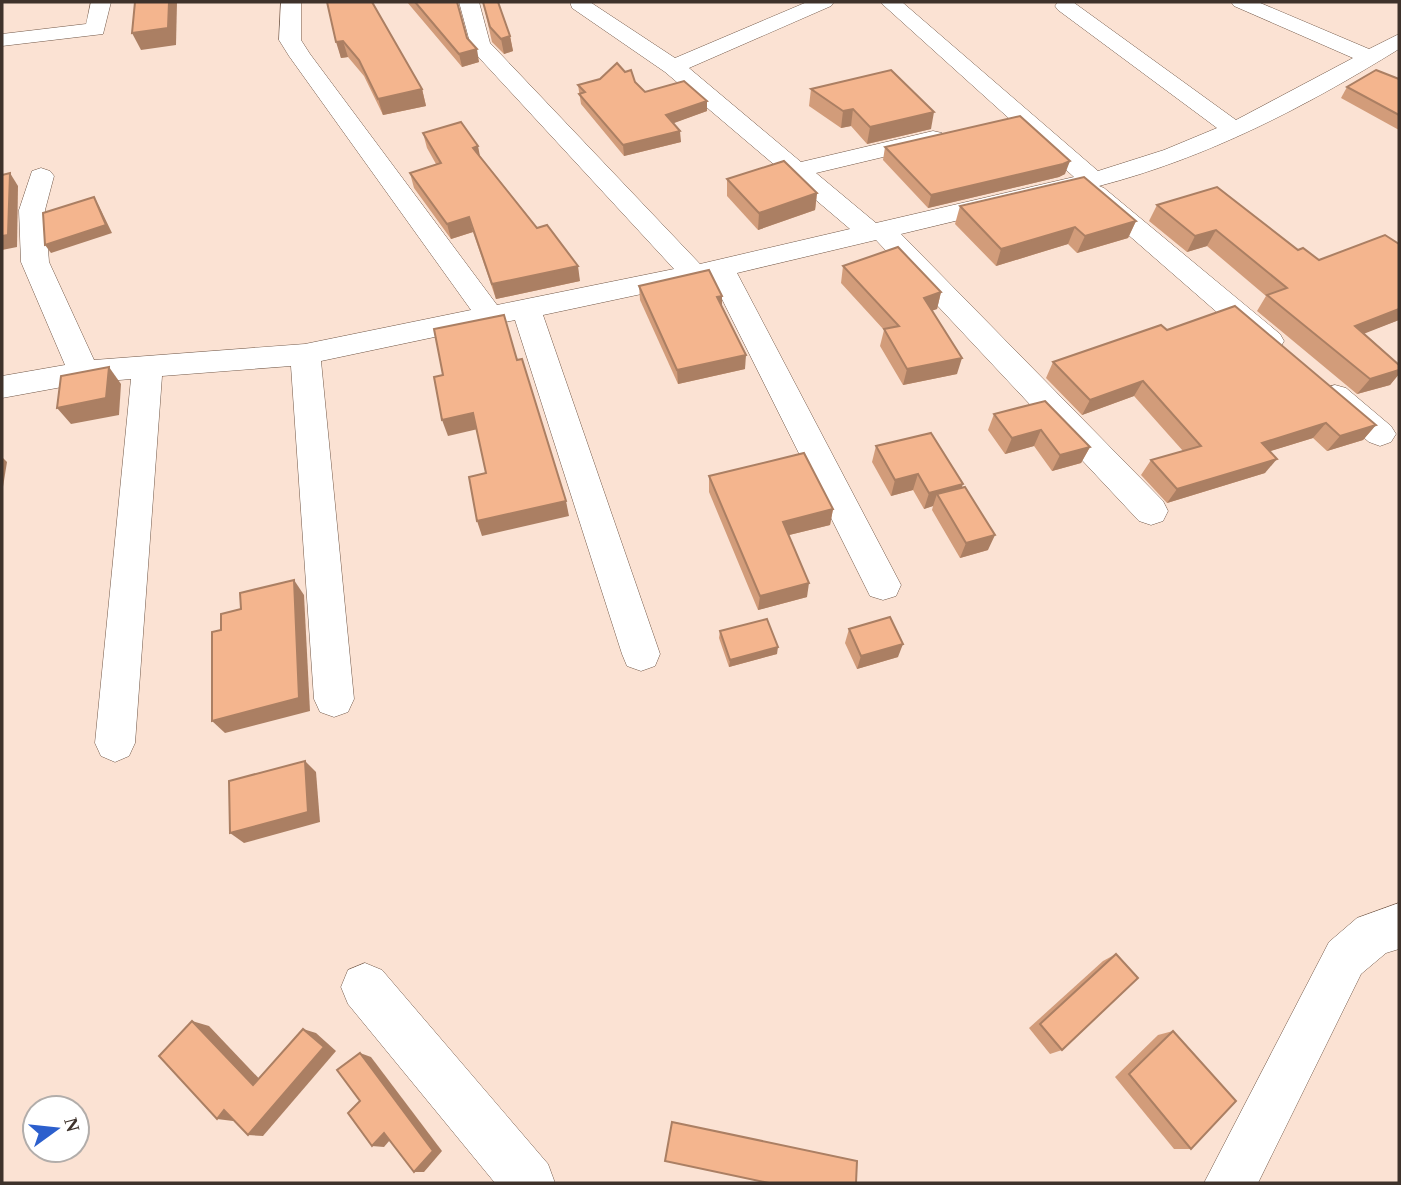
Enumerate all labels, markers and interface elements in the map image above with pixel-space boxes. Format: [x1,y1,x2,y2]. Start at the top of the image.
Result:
north arrow [21,1094,91,1164]
text: N [60,1115,84,1134]

